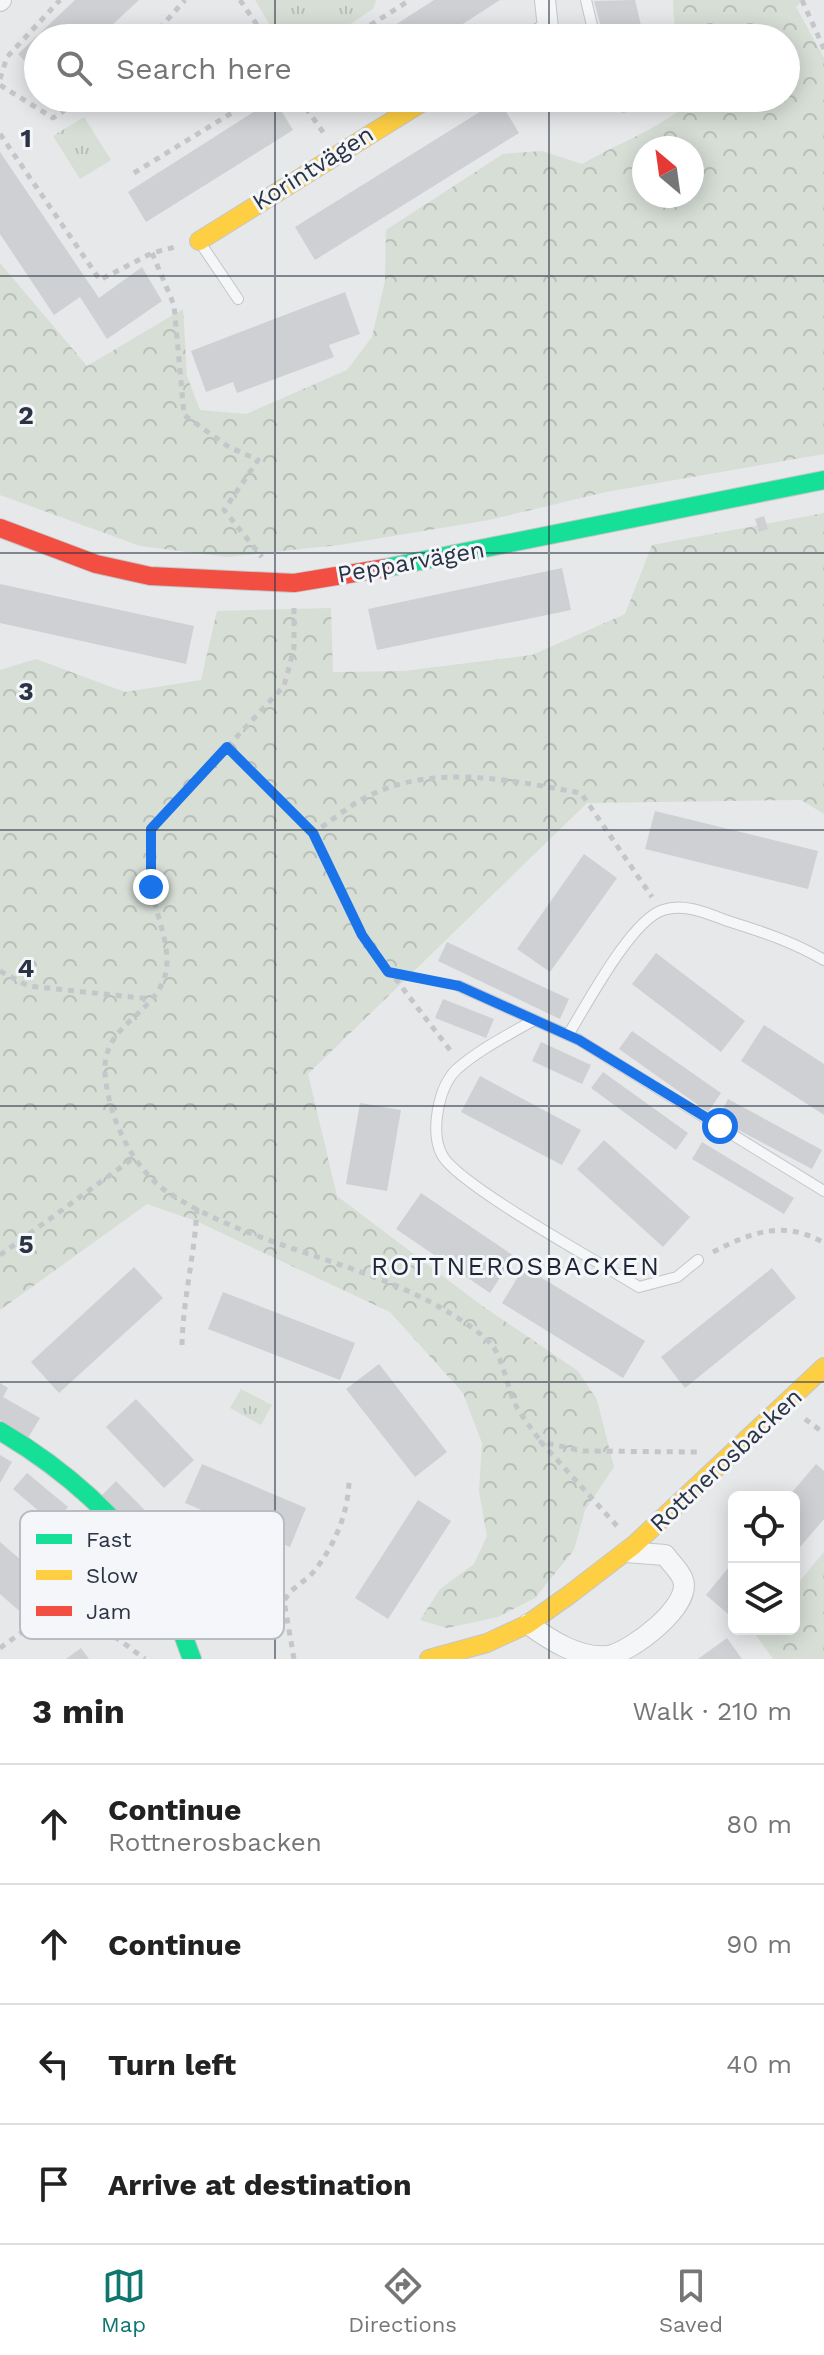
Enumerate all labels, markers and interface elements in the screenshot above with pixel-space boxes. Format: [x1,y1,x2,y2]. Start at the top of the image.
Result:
search box [24,24,800,112]
icon: search [52,46,96,90]
text: Search here [116,51,292,86]
street label: Korintvägen [247,120,379,216]
text: 1 [20,123,32,153]
north arrow [632,136,704,208]
text: 2 [18,400,34,430]
street label: Pepparvägen [335,535,487,589]
text: 3 [18,676,34,706]
route end [133,869,169,905]
text: 4 [18,953,35,983]
route start [702,1108,738,1144]
text: 5 [18,1229,34,1259]
district label: ROTTNEROSBACKEN [371,1251,661,1281]
street label: Rottnerosbacken [644,1382,808,1538]
map controls [728,1491,800,1635]
button: locate [728,1491,800,1563]
legend [20,1511,284,1639]
text: Fast [86,1527,132,1552]
text: Slow [86,1563,138,1588]
button: layers [728,1563,800,1635]
text: Jam [86,1599,131,1624]
text: 3 min [32,1691,125,1731]
text: Walk · 210 m [632,1696,792,1726]
text: Continue [108,1792,241,1827]
icon: ahead [32,1802,76,1846]
text: 80 m [726,1809,792,1839]
text: Rottnerosbacken [108,1827,322,1857]
icon: ahead [32,1922,76,1966]
text: Continue [108,1927,241,1962]
text: 90 m [726,1929,792,1959]
icon: left [32,2042,76,2086]
text: Turn left [108,2047,236,2082]
text: 40 m [726,2049,792,2079]
icon: arrive [32,2162,76,2206]
text: Arrive at destination [108,2167,412,2202]
tab: Map [101,2264,146,2337]
tab: Directions [348,2264,457,2337]
tab: Saved [659,2264,723,2337]

